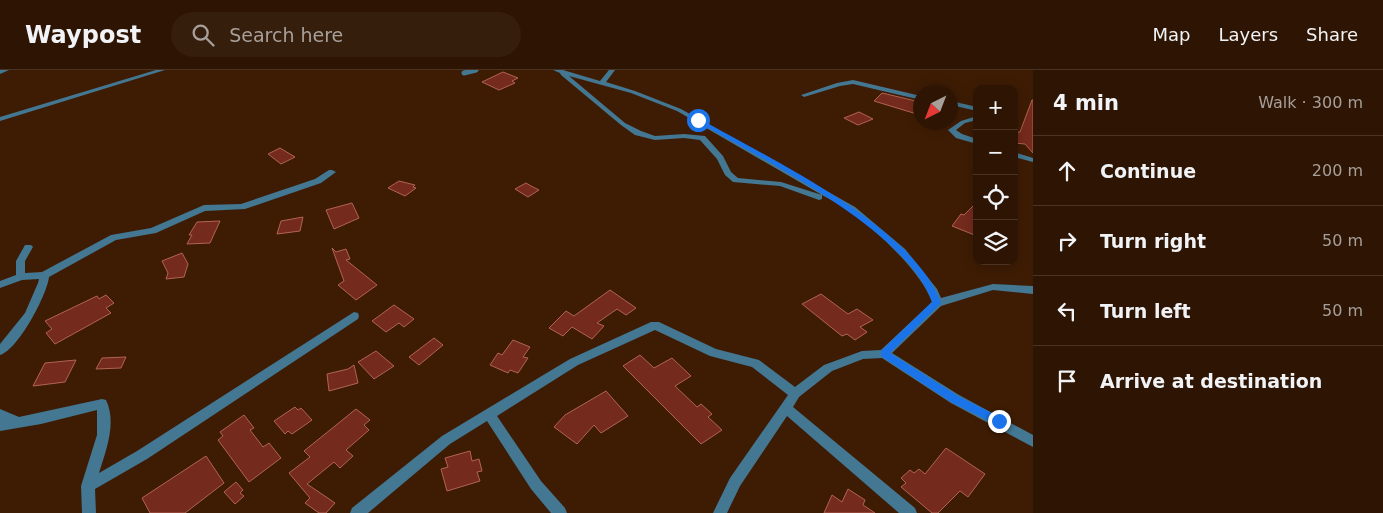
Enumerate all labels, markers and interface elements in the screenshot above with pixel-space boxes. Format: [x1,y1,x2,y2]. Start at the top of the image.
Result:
search box [171,12,521,57]
text: Waypost [25,21,141,49]
icon: search [189,21,217,49]
text: Search here [229,24,343,46]
text: Map [1152,24,1190,45]
text: Layers [1218,24,1278,45]
text: Share [1306,24,1358,45]
north arrow [913,85,958,130]
map controls [973,85,1018,265]
button: + [973,85,1018,130]
text: 4 min [1053,91,1119,115]
text: Walk · 300 m [1258,93,1363,112]
route start [687,109,710,132]
button: − [973,130,1018,175]
icon: ahead [1053,157,1081,185]
text: Continue [1100,160,1196,182]
text: 200 m [1312,161,1363,180]
button: locate [973,175,1018,220]
button: layers [973,220,1018,265]
icon: right [1053,227,1081,255]
text: Turn right [1100,230,1206,252]
text: 50 m [1322,231,1363,250]
icon: left [1053,297,1081,325]
text: Turn left [1100,300,1191,322]
text: 50 m [1322,301,1363,320]
icon: arrive [1053,367,1081,395]
text: Arrive at destination [1100,370,1322,392]
route end [988,410,1011,433]

